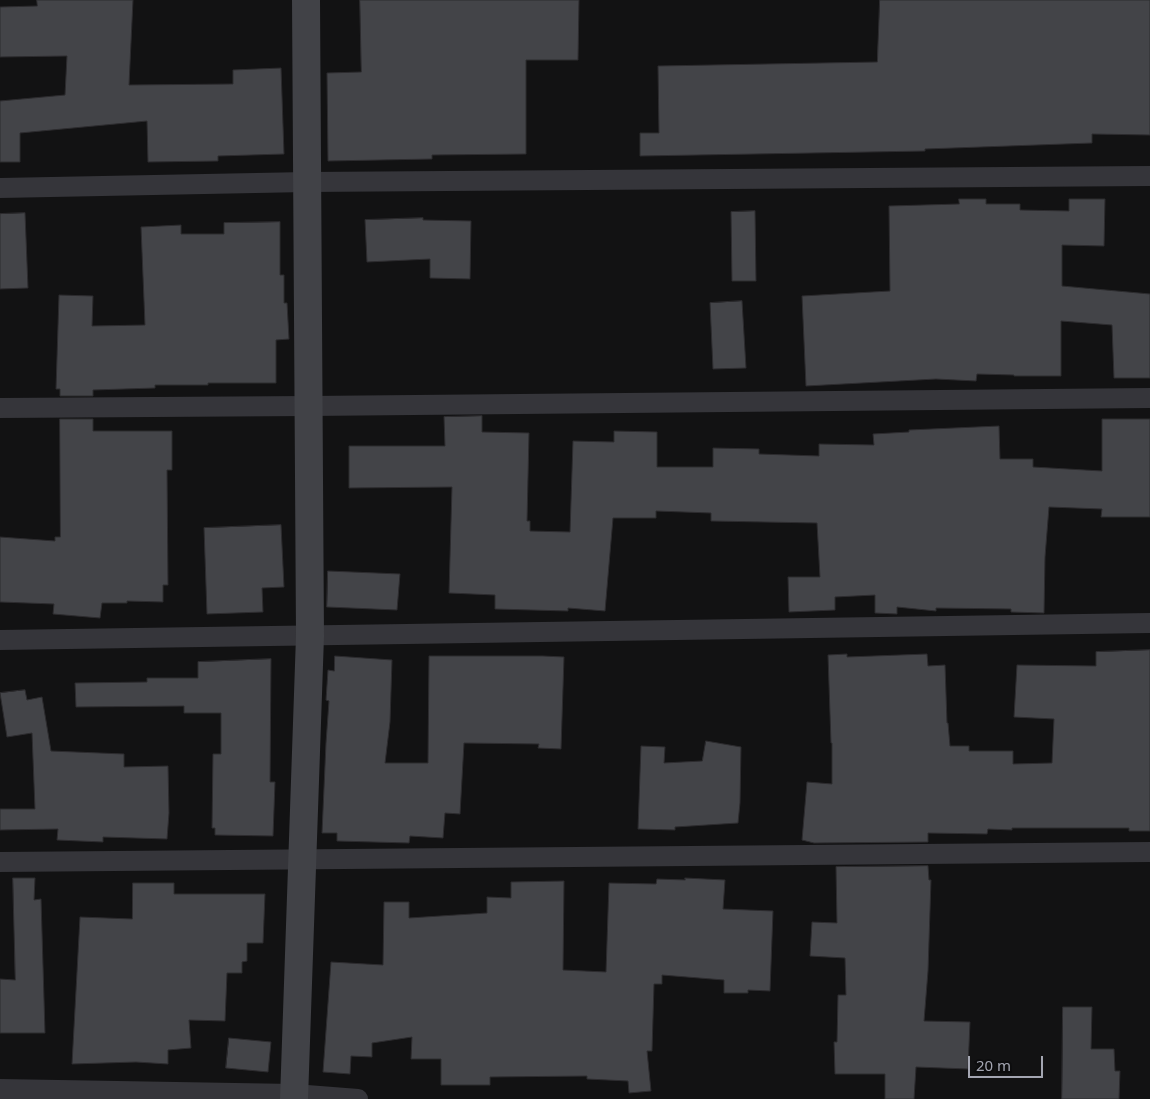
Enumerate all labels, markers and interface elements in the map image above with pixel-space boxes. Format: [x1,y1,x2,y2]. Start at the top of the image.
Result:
scale bar [970,1046,1045,1078]
text: 20 m [976,1055,1011,1075]

